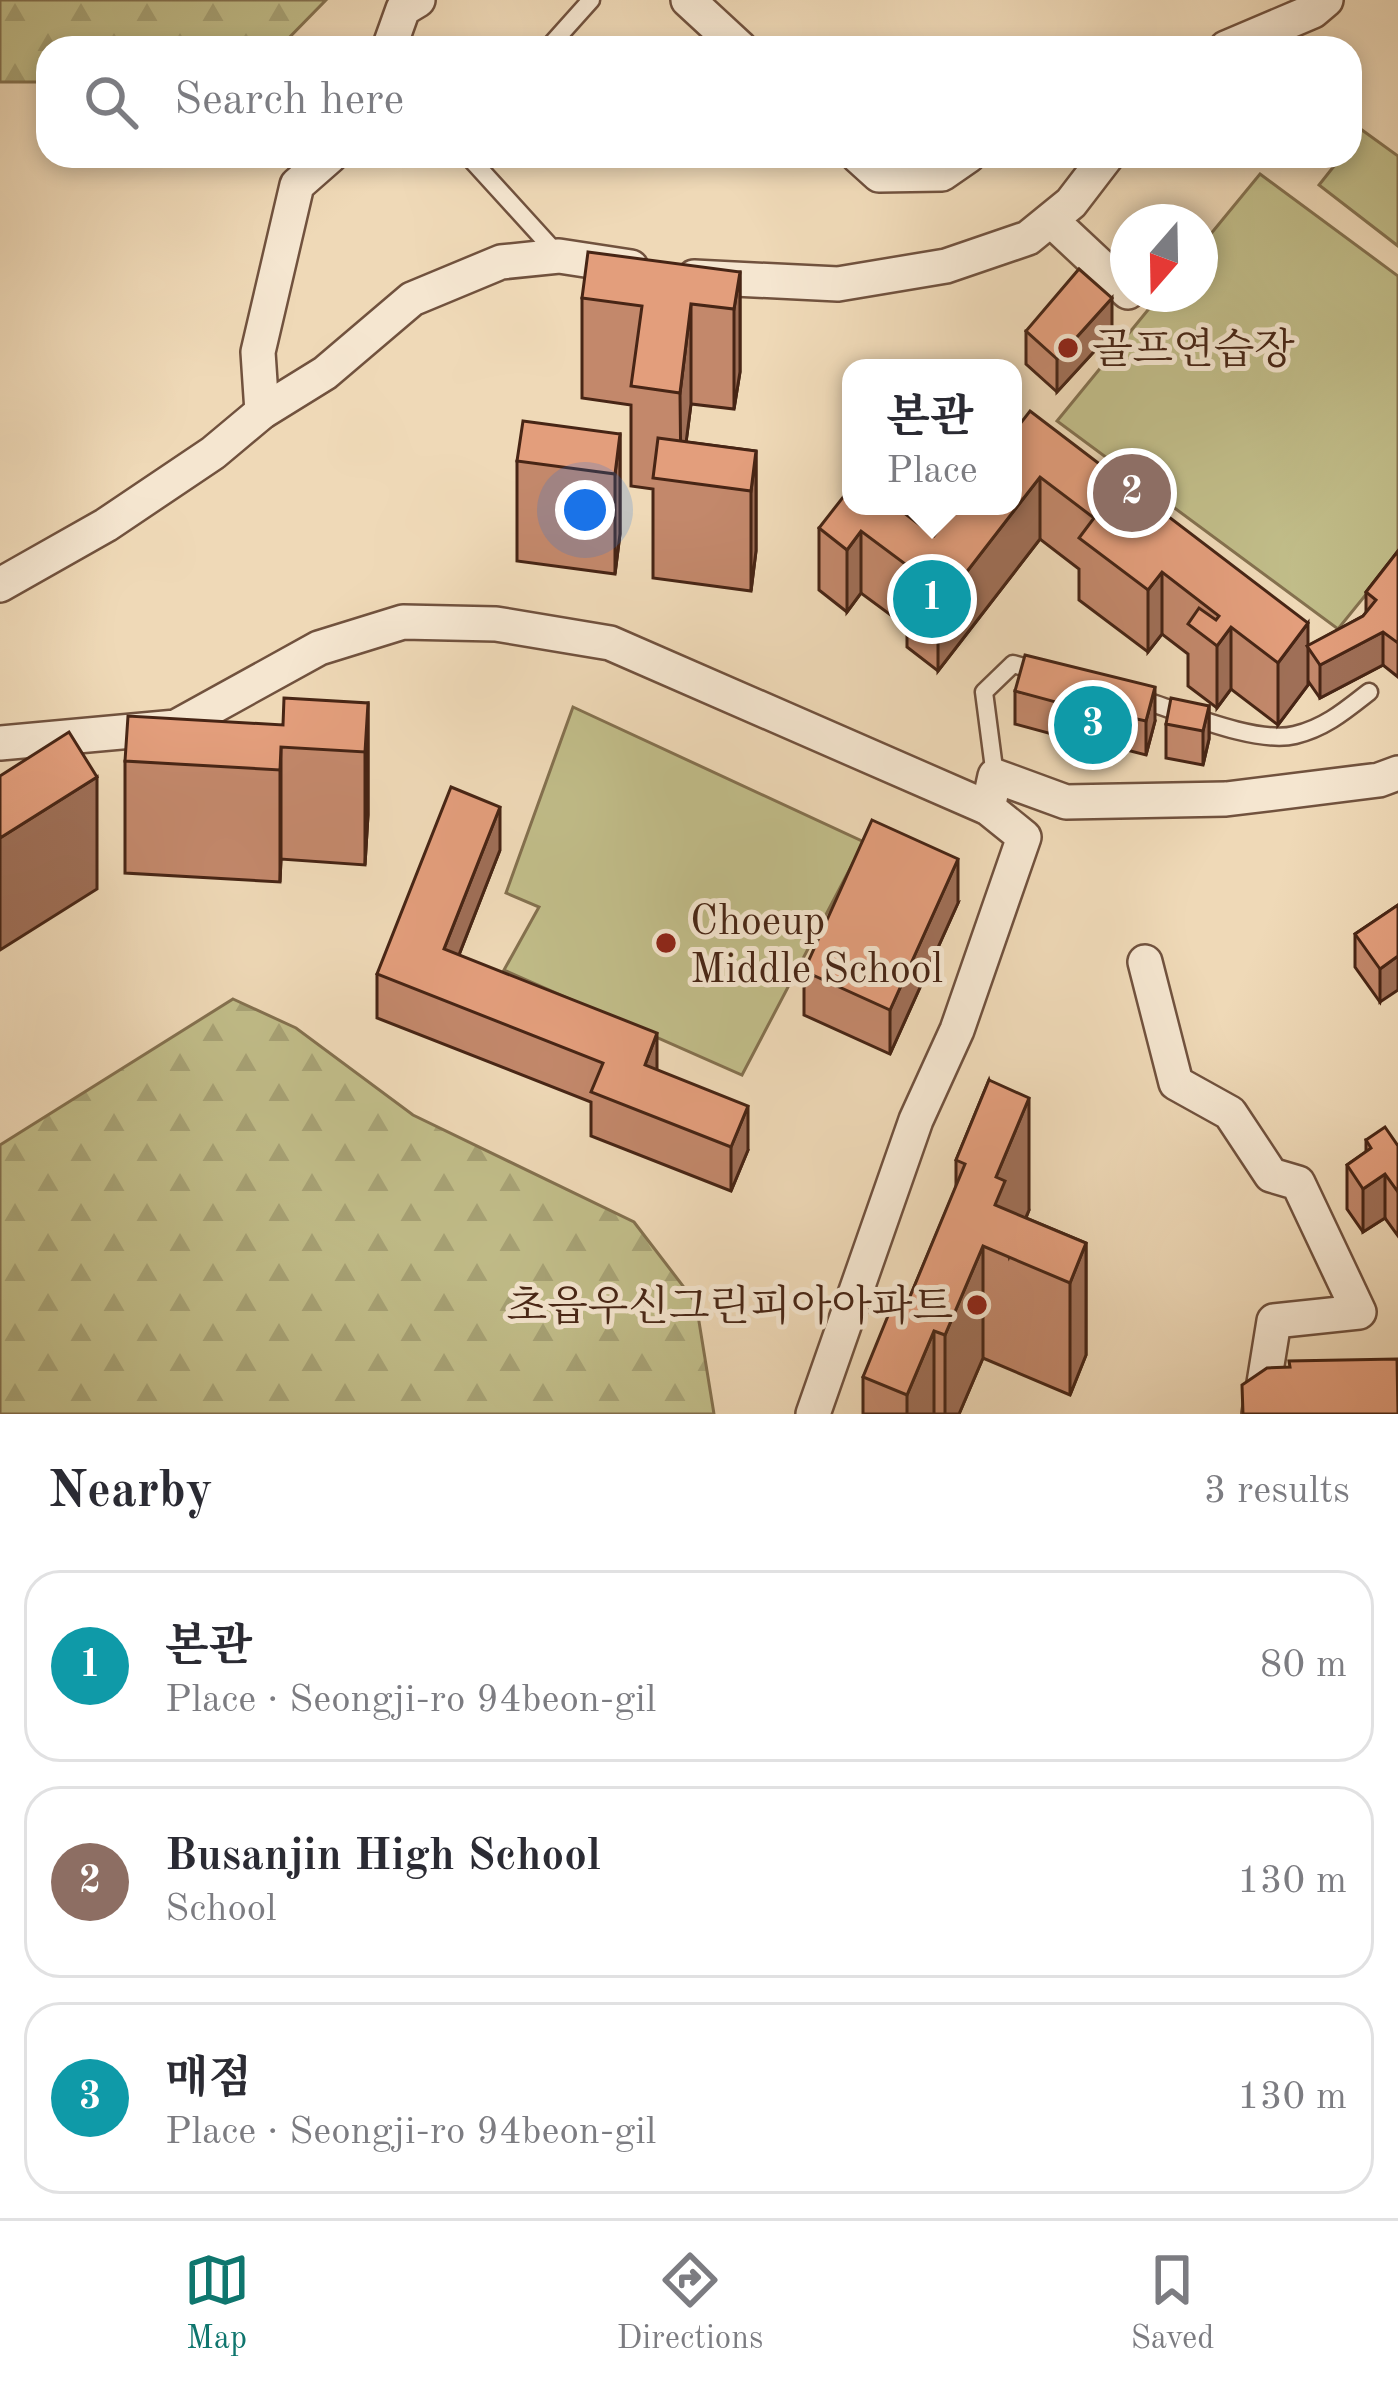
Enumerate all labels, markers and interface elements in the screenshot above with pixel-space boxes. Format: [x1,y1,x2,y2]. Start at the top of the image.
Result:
search box [36,36,1362,168]
icon: search [78,69,144,135]
text: Search here [174,79,404,124]
north arrow [1110,204,1218,312]
place label: 골프연습장 [1092,327,1295,373]
marker: 골프연습장 [1055,335,1081,361]
popup [842,359,1022,515]
text: 본관 [886,397,973,442]
pin: 2 [1093,448,1171,538]
text: Place [886,452,978,491]
your location [555,480,615,540]
pin: 1 [893,554,971,644]
pin: 3 [1054,680,1132,770]
place label: Choeup Middle School [690,902,943,992]
marker: Choeup Middle School [653,930,679,956]
place label: 초읍우신그린피아아파트 [507,1284,953,1330]
marker: 초읍우신그린피아아파트 [964,1292,990,1318]
text: Nearby [48,1467,213,1518]
text: 3 results [1204,1472,1350,1511]
text: 본관 [165,1626,252,1671]
text: 1 [79,1646,101,1685]
text: 80 m [1260,1646,1347,1685]
text: Place · Seongji-ro 94beon-gil [165,1681,656,1720]
text: Busanjin High School [165,1835,601,1880]
text: 2 [79,1862,101,1901]
text: 130 m [1237,1862,1347,1901]
text: School [165,1890,277,1929]
text: 매점 [165,2058,252,2103]
text: 3 [79,2078,101,2117]
text: 130 m [1237,2078,1347,2117]
text: Place · Seongji-ro 94beon-gil [165,2113,656,2152]
tab: Map [184,2247,250,2360]
tab: Directions [617,2247,763,2360]
tab: Saved [1130,2247,1214,2360]

